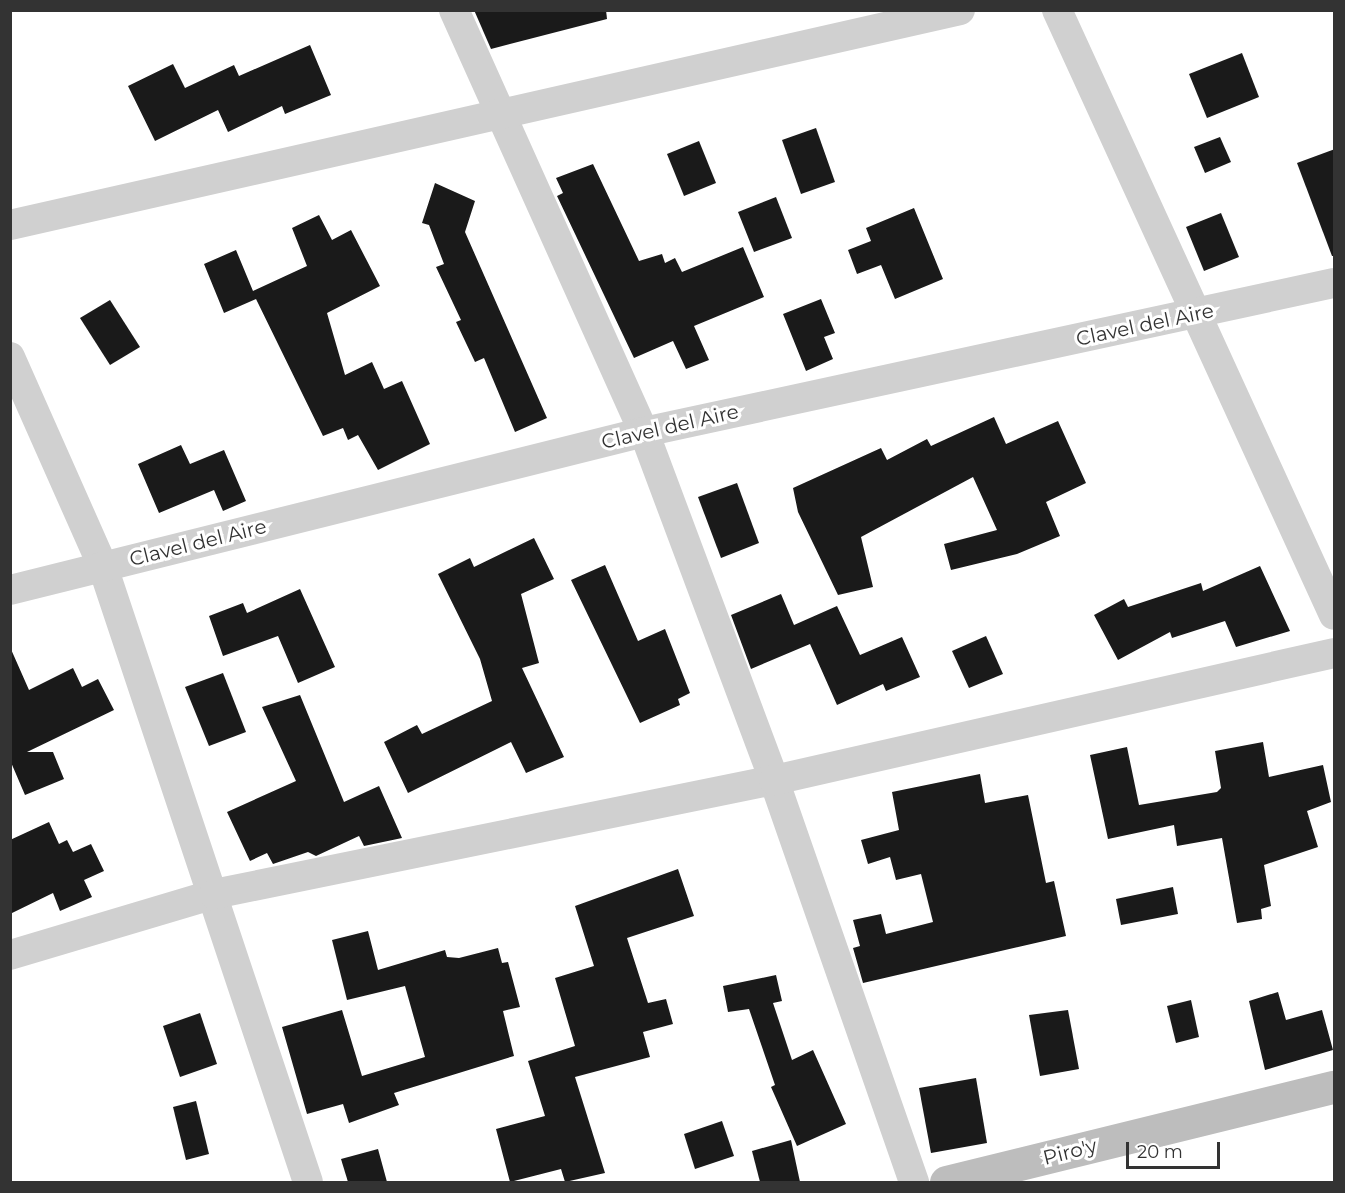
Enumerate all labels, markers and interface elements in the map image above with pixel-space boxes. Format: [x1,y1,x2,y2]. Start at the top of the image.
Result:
street label: Clavel del Aire [1074,299,1216,351]
street label: Clavel del Aire [599,400,741,454]
street label: Clavel del Aire [127,514,269,572]
scale bar [1129,1130,1224,1168]
street label: Piro'y [1041,1134,1099,1170]
text: 20 m [1137,1141,1183,1163]

